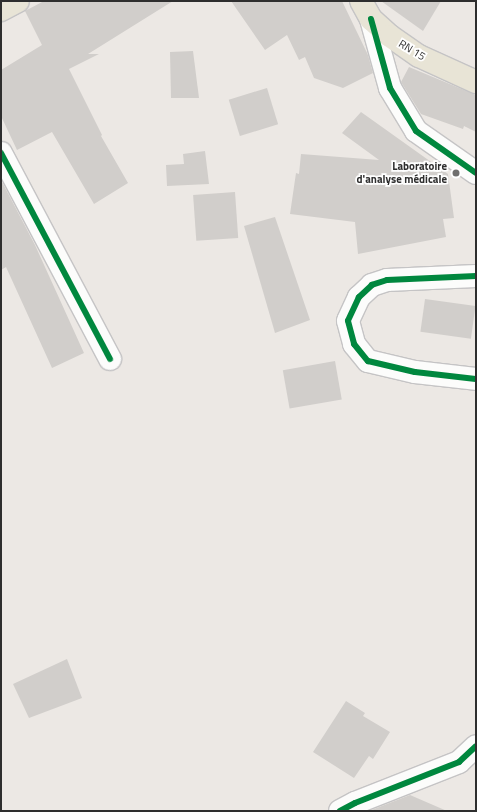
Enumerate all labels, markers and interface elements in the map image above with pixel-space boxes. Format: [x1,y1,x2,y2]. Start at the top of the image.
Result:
street label: RN 15 [396,37,428,63]
place label: Laboratoire d'analyse médicale [357,160,447,186]
marker: Laboratoire d'analyse médicale [450,167,462,179]

